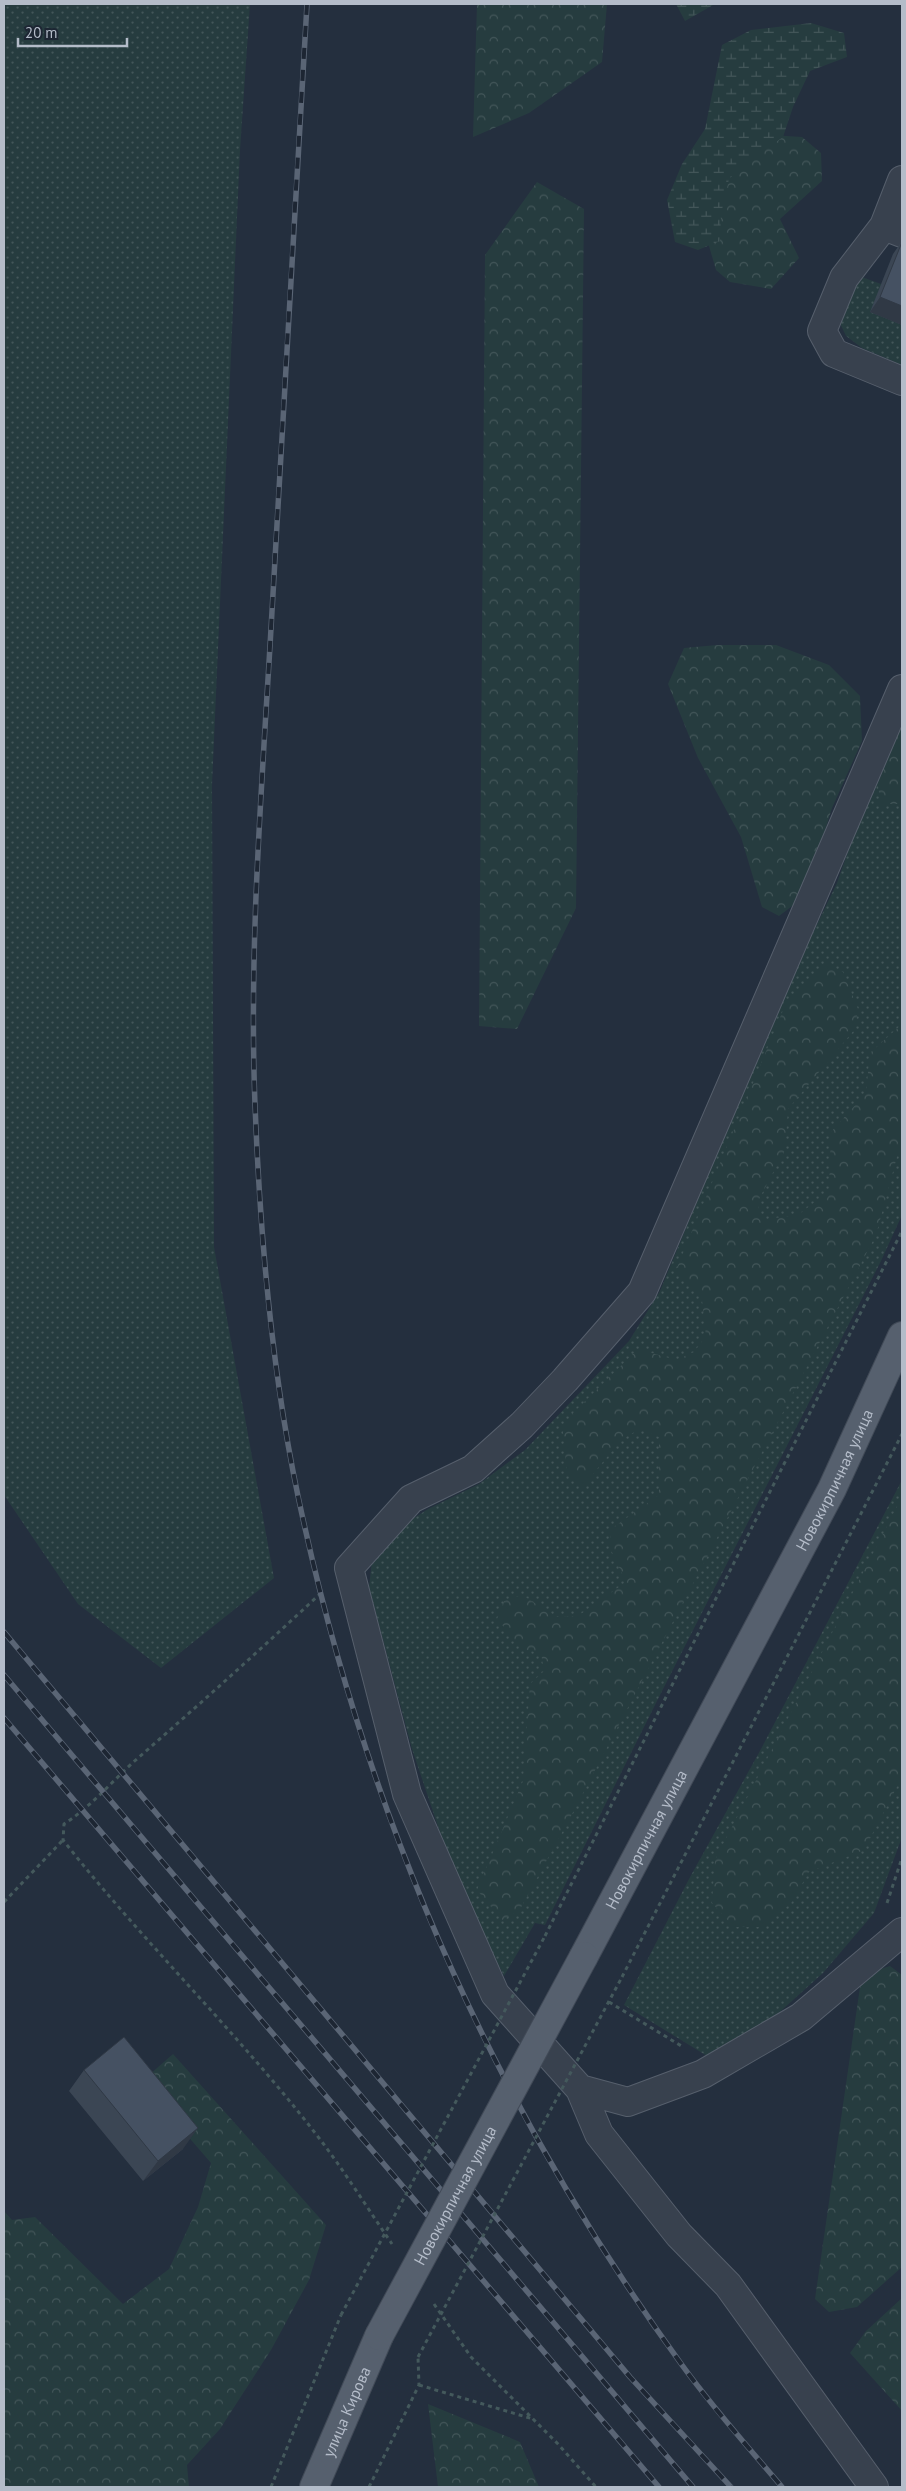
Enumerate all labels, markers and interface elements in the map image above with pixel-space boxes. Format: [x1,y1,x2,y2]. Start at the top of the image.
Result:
scale bar [18,15,126,47]
text: 20 m [25,23,58,42]
street label: Новокирпичная улица [791,1406,877,1554]
street label: Новокирпичная улица [601,1766,691,1913]
street label: Новокирпичная улица [409,2122,501,2268]
street label: улица Кирова [318,2363,375,2460]

